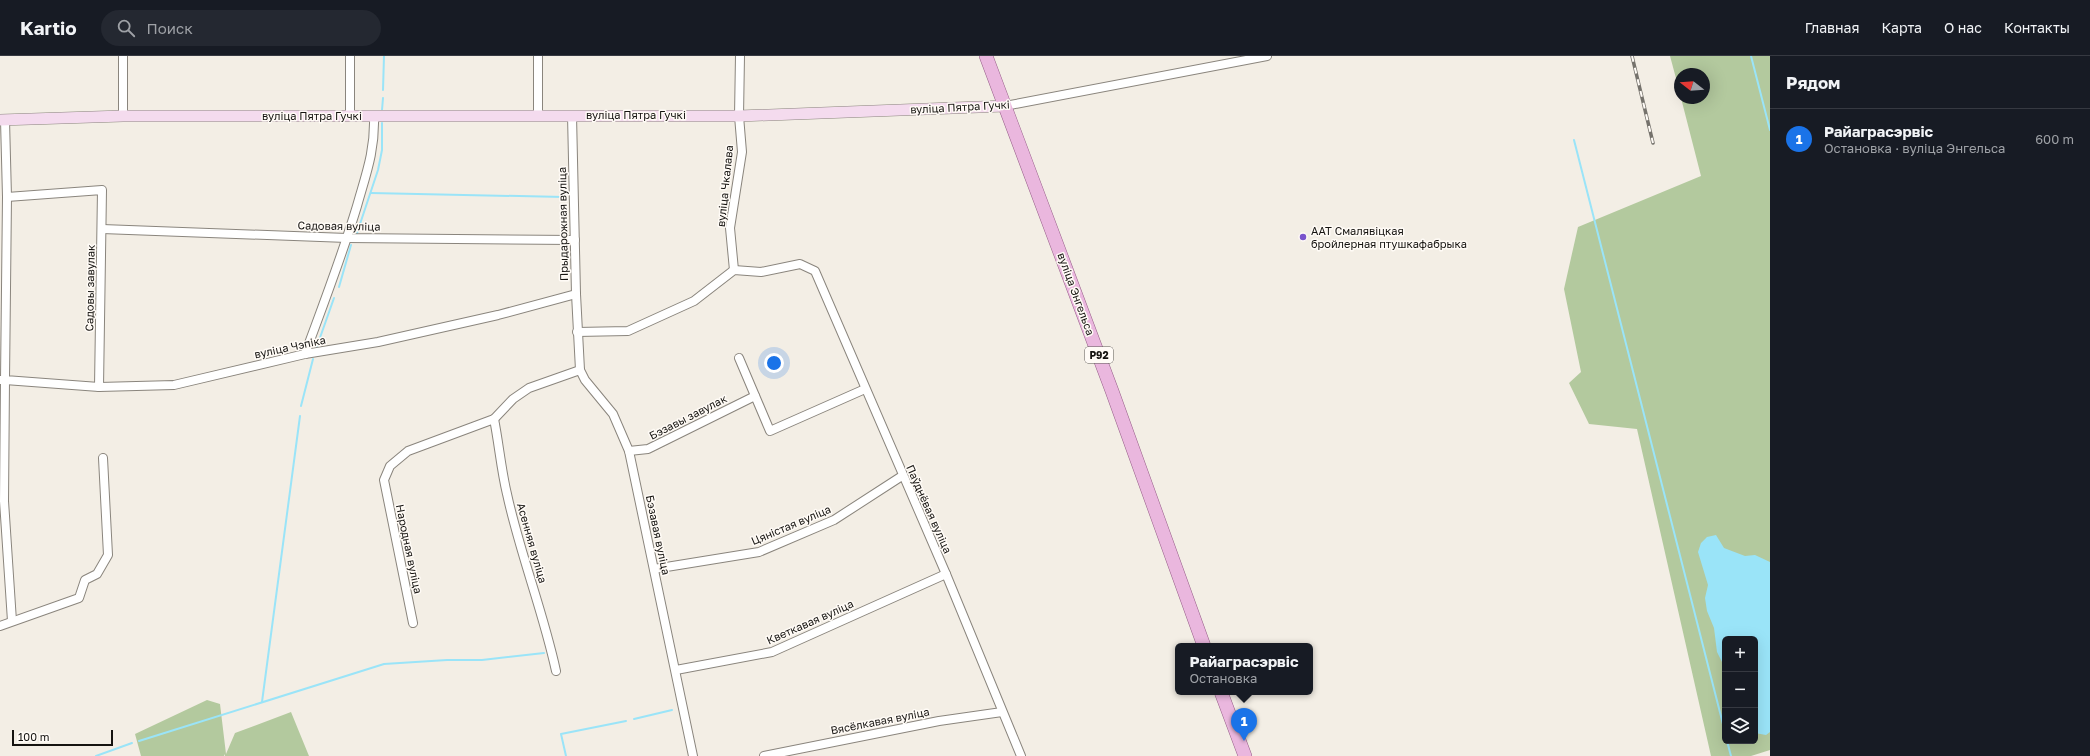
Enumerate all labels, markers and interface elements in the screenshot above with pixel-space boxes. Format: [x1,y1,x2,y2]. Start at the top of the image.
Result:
search box [101,10,381,46]
text: Kartio [20,16,77,39]
icon: search [115,17,137,39]
text: Поиск [147,19,193,37]
text: Главная [1805,19,1859,36]
text: Карта [1881,19,1922,36]
text: О нас [1944,19,1982,36]
text: Контакты [2004,19,2070,36]
north arrow [1674,68,1710,104]
text: Рядом [1786,72,1840,93]
street label: вуліца Пятра Гучкі [910,97,1010,116]
street label: вуліца Пятра Гучкі [586,108,686,121]
street label: вуліца Пятра Гучкі [262,109,362,122]
text: Райаграсэрвіс [1824,122,1933,140]
text: 1 [1796,131,1802,147]
text: 600 m [2035,131,2074,147]
text: Остановка · вуліца Энгельса [1824,140,2005,156]
street label: вуліца Чкалава [714,144,735,227]
street label: Прыдарожная вуліца [555,167,570,281]
street label: Садовая вуліца [297,218,381,233]
place label: ААТ Смалявіцкая бройлерная птушкафабрыка [1311,224,1467,250]
marker: ААТ Смалявіцкая бройлерная птушкафабрыка [1298,232,1308,242]
street label: Садовы завулак [82,244,97,332]
street label: вуліца Энгельса [1055,251,1097,337]
street label: вуліца Чэпіка [253,333,327,360]
road number: Р92 [1085,347,1113,363]
your location [764,353,784,373]
street label: Бэзавы завулак [647,391,729,442]
street label: Паўднёвая вуліца [904,462,955,555]
street label: Бэзавая вуліца [644,494,673,576]
street label: Асенняя вуліца [515,501,550,584]
street label: Цяністая вуліца [749,502,833,547]
street label: Народная вуліца [394,503,425,595]
street label: Кветкавая вуліца [764,597,855,647]
map controls [1722,636,1758,744]
button: + [1722,636,1758,672]
popup [1175,643,1313,695]
text: Райаграсэрвіс [1189,652,1299,670]
text: Остановка [1189,670,1257,686]
button: − [1722,672,1758,708]
street label: Вясёлкавая вуліца [829,705,931,736]
pin: 1 [1231,708,1257,741]
button: layers [1722,708,1758,744]
scale bar [12,728,113,747]
text: 100 m [18,730,49,743]

